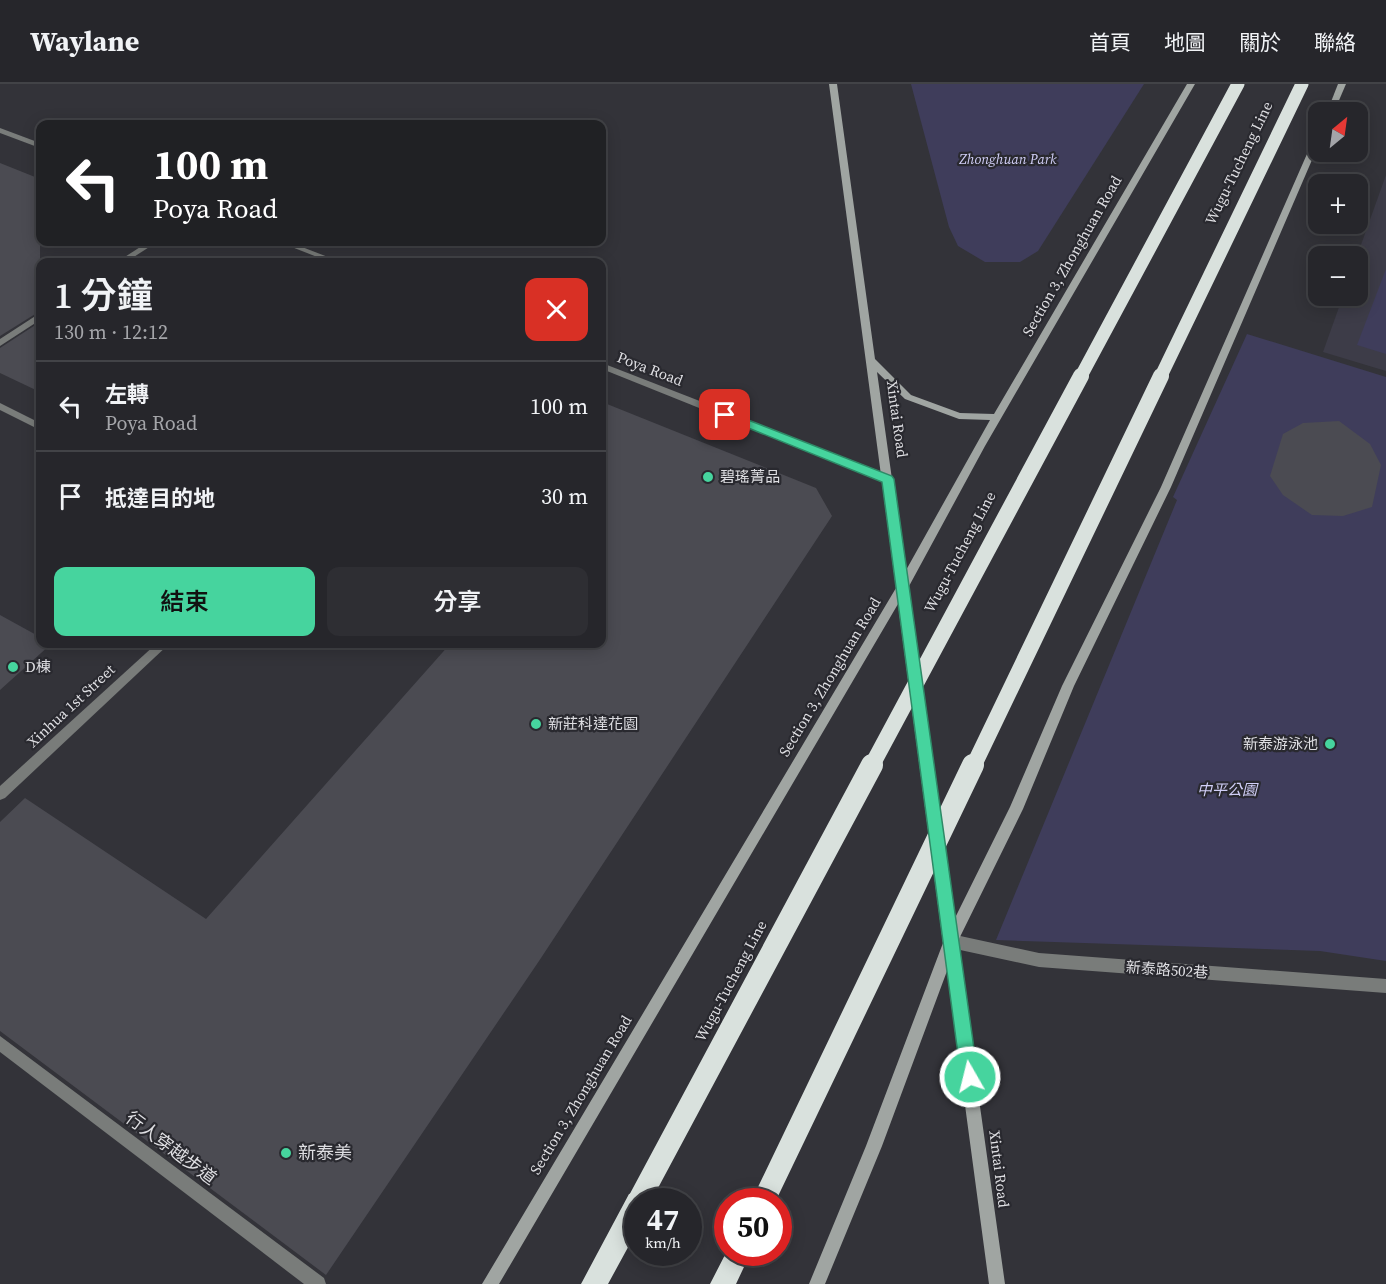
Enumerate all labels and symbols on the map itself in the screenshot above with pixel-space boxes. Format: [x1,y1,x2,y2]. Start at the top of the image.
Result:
street label: Wugu-Tucheng Line [1200,97,1278,228]
north arrow [1308,102,1368,162]
park label: Zhonghuan Park [958,149,1057,169]
street label: Section 3, Zhonghuan Road [1017,171,1126,340]
street label: Poya Road [614,346,687,391]
street label: Xintai Road [882,379,913,459]
pin [699,389,750,440]
place label: 碧瑤菁品 [720,466,780,487]
marker: 碧瑤菁品 [701,470,715,484]
street label: Wugu-Tucheng Line [919,487,1001,616]
street label: Section 3, Zhonghuan Road [774,593,886,760]
place label: D棟 [25,656,51,677]
street label: Xinhua 1st Street [22,659,119,752]
marker: D棟 [6,660,20,674]
place label: 新莊科達花園 [548,713,638,734]
marker: 新莊科達花園 [529,717,543,731]
place label: 新泰游泳池 [1243,733,1318,754]
marker: 新泰游泳池 [1323,737,1337,751]
park label: 中平公園 [1197,779,1259,800]
street label: Wugu-Tucheng Line [690,916,772,1045]
street label: 新泰路502巷 [1125,956,1209,983]
street label: Section 3, Zhonghuan Road [525,1011,637,1178]
position arrow [938,1045,1002,1109]
street label: 行人穿越步道 [121,1105,222,1190]
street label: Xintai Road [984,1129,1015,1209]
place label: 新泰美 [298,1140,352,1165]
marker: 新泰美 [279,1146,293,1160]
speed limit sign: 50 [714,1188,792,1266]

